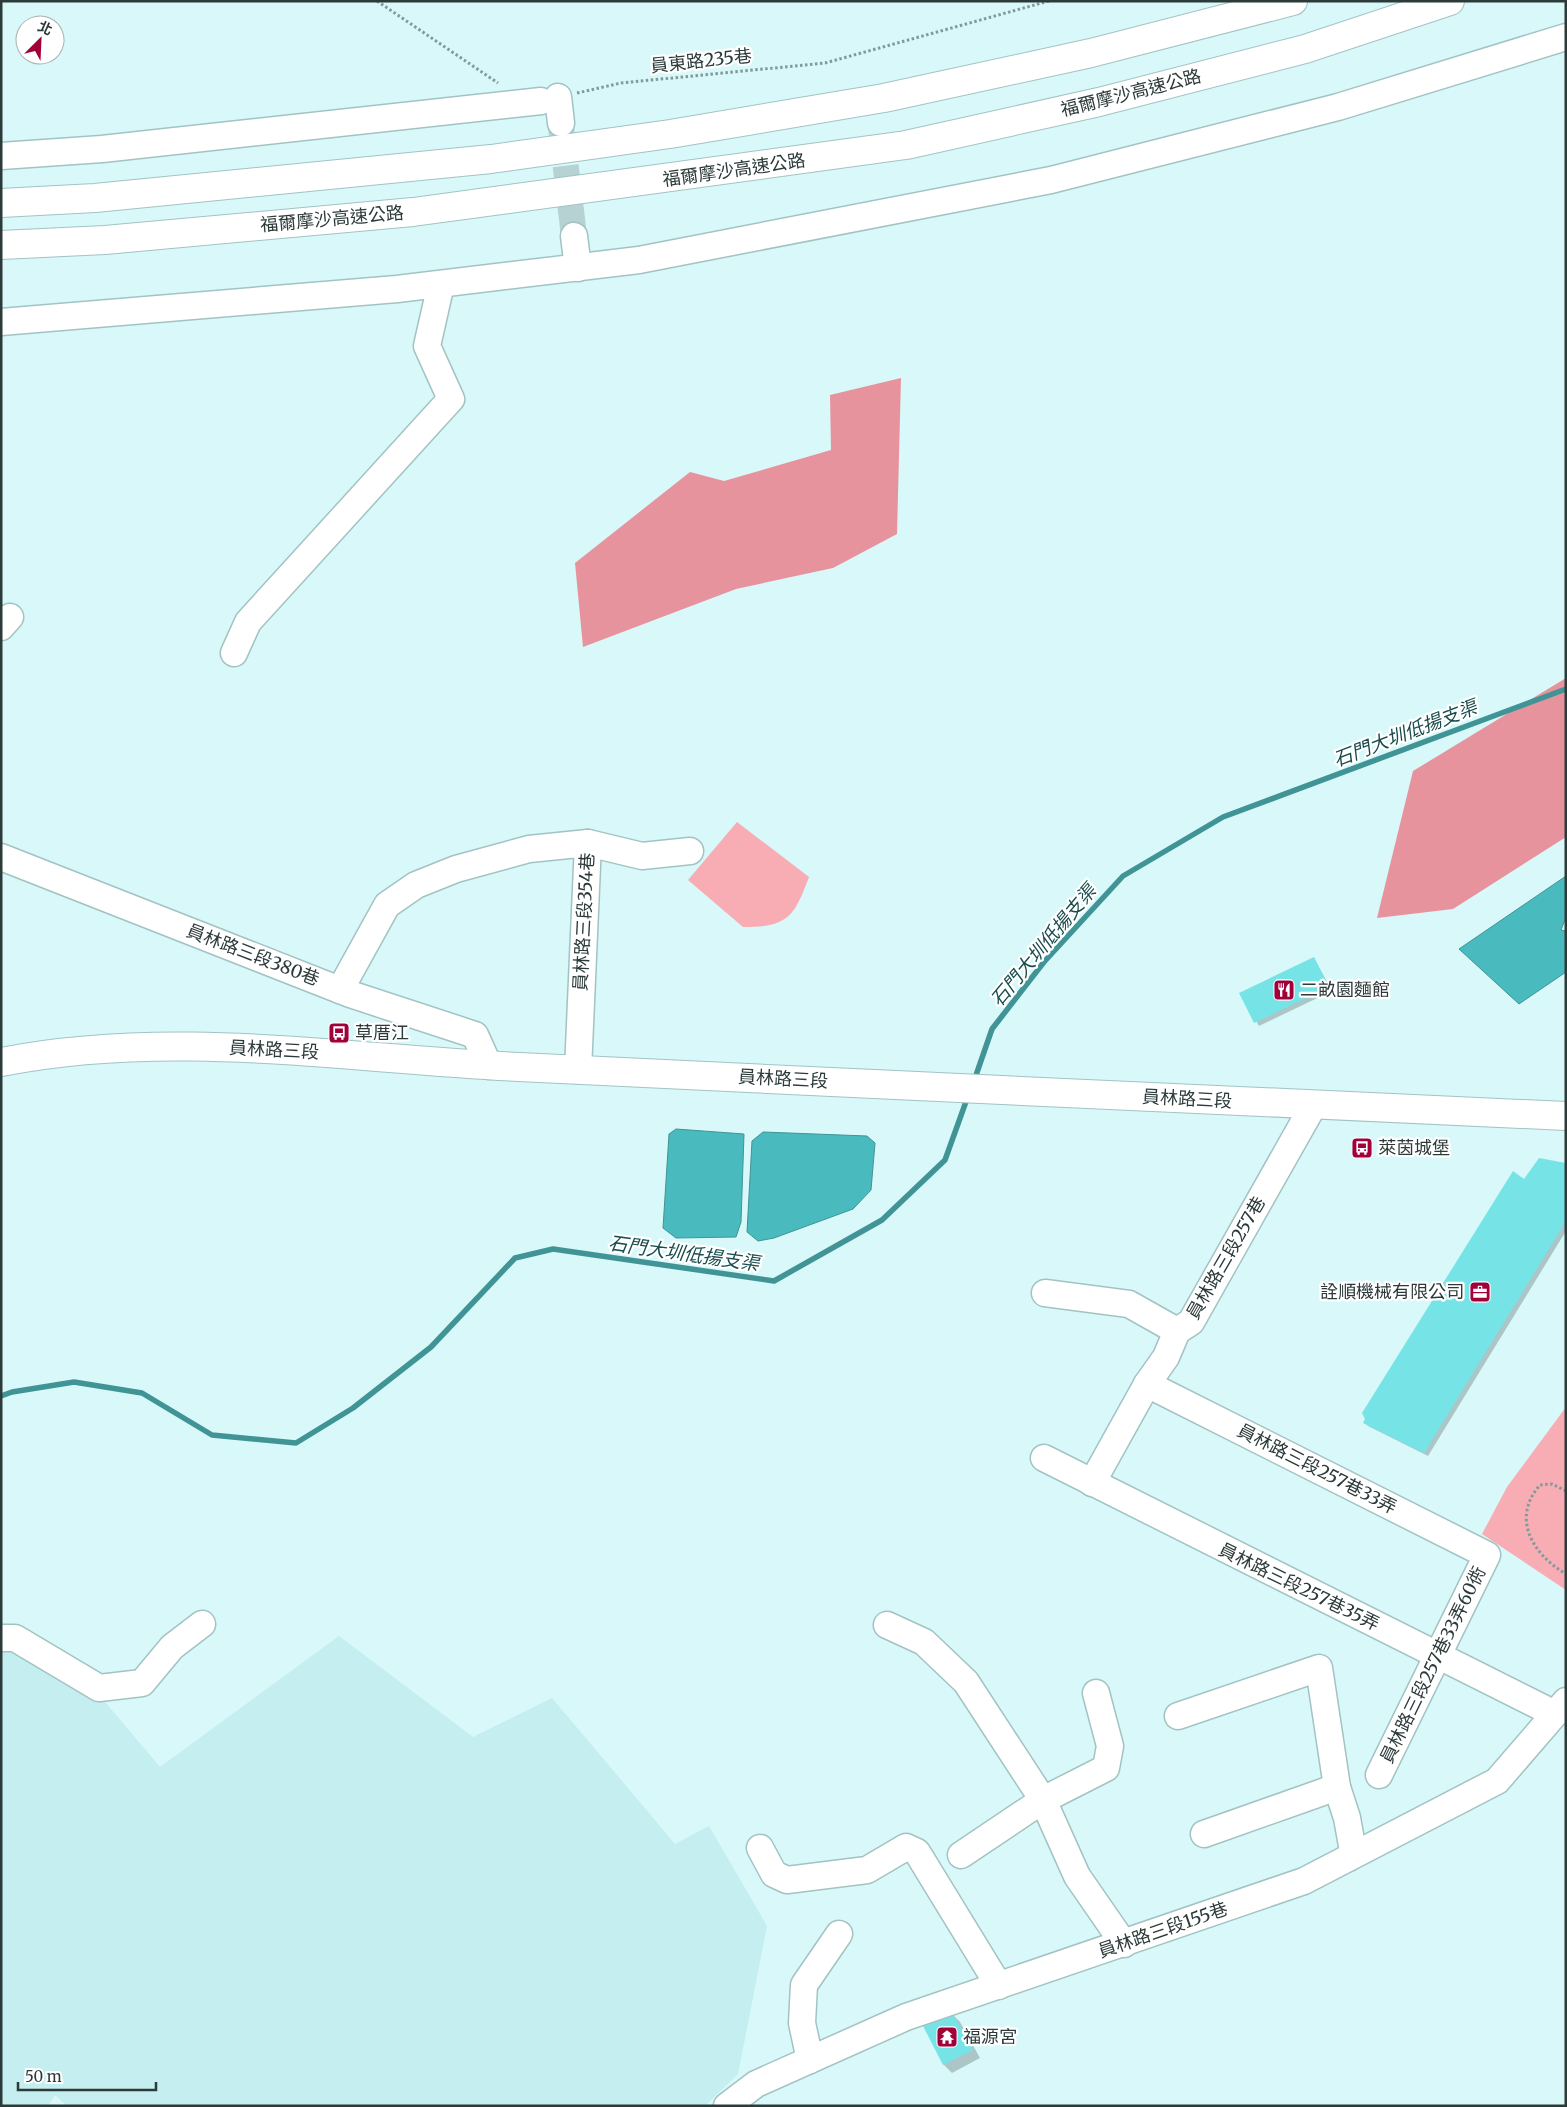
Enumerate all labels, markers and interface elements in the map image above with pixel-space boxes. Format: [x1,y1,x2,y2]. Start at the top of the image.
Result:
north arrow [15,15,65,65]
text: 北 [35,17,55,39]
street label: 員東路235巷 [649,44,753,77]
street label: 福爾摩沙高速公路 [1058,64,1204,121]
street label: 福爾摩沙高速公路 [661,148,807,191]
street label: 福爾摩沙高速公路 [259,201,405,236]
water label: 石門大圳低揚支渠 [1330,693,1483,771]
street label: 員林路三段354巷 [568,852,599,992]
water label: 石門大圳低揚支渠 [985,877,1103,1011]
street label: 員林路三段380巷 [184,919,323,990]
restaurant icon: 二畝園麵館 [1272,978,1296,1002]
place label: 二畝園麵館 [1300,978,1390,1001]
bus stop icon: 草厝江 [327,1021,351,1045]
place label: 草厝江 [355,1021,409,1044]
street label: 員林路三段 [228,1036,320,1063]
street label: 員林路三段 [737,1065,829,1092]
street label: 員林路三段 [1141,1085,1233,1112]
bus stop icon: 萊茵城堡 [1350,1136,1374,1160]
place label: 萊茵城堡 [1378,1136,1450,1159]
street label: 員林路三段257巷 [1181,1192,1270,1323]
water label: 石門大圳低揚支渠 [607,1231,764,1276]
place label: 詮順機械有限公司 [1320,1280,1464,1303]
office icon: 詮順機械有限公司 [1468,1280,1492,1304]
street label: 員林路三段257巷33弄 [1234,1418,1401,1519]
street label: 員林路三段257巷35弄 [1215,1538,1383,1635]
street label: 員林路三段257巷33弄60衖 [1375,1563,1490,1767]
street label: 員林路三段155巷 [1095,1897,1231,1962]
temple icon: 福源宮 [935,2025,959,2049]
place label: 福源宮 [963,2025,1017,2048]
scale bar [18,2060,155,2092]
text: 50 m [25,2067,62,2086]

